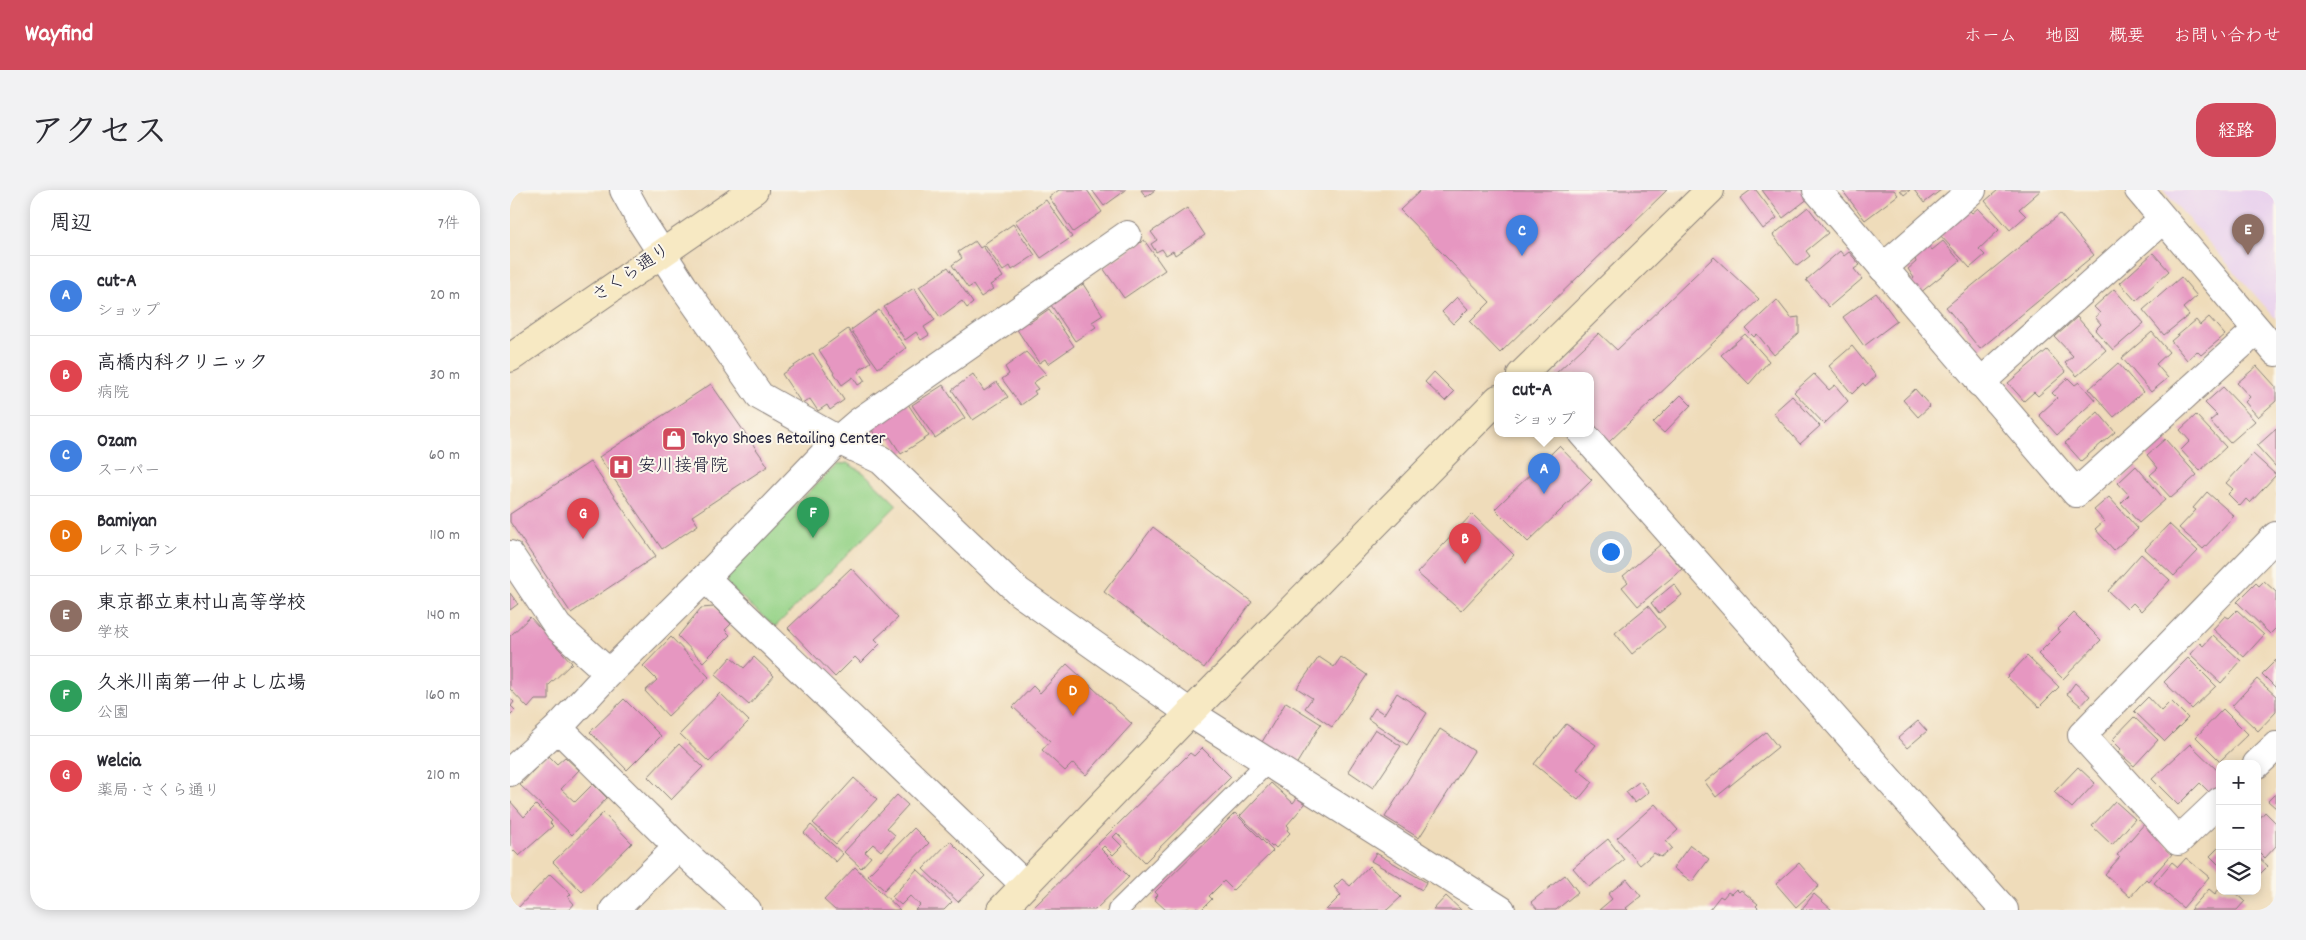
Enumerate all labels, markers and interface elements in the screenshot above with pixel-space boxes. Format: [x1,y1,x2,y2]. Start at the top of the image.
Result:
text: Wayfind [25,18,93,52]
text: ホーム [1964,25,2017,50]
text: 地図 [2045,25,2081,50]
text: 概要 [2109,25,2145,50]
text: お問い合わせ [2173,25,2281,50]
button: 経路 [2196,103,2276,157]
text: アクセス [30,110,168,160]
text: 周辺 [50,210,92,240]
text: 7件 [438,213,460,236]
pin: E [2232,214,2264,255]
pin: C [1506,215,1538,256]
street label: さくら通り [588,238,676,310]
text: cut-A [97,269,137,296]
text: A [62,284,70,307]
text: 20 m [430,284,460,307]
text: ショップ [97,300,160,323]
text: 高橋内科クリニック [97,351,268,378]
text: B [62,364,70,387]
text: 30 m [430,364,460,387]
popup [1494,372,1594,437]
text: cut-A [1512,378,1552,405]
text: 病院 [97,382,129,405]
text: ショップ [1512,409,1576,432]
shop icon: Tokyo Shoes Retailing Center [661,426,687,452]
place label: Tokyo Shoes Retailing Center [692,427,886,452]
text: Ozam [97,429,137,456]
text: C [62,444,70,467]
text: 60 m [429,444,460,467]
pin: A [1528,453,1560,494]
hospital icon: 安川接骨院 [608,454,634,480]
place label: 安川接骨院 [638,455,728,480]
text: スーパー [97,460,160,483]
pin: F [797,497,829,538]
pin: G [567,498,599,539]
text: Bamiyan [97,509,157,536]
pin: B [1449,523,1481,564]
text: D [62,524,70,547]
text: 110 m [430,524,460,547]
your location [1598,539,1624,565]
text: レストラン [97,540,178,563]
text: 東京都立東村山高等学校 [97,591,306,618]
text: E [62,604,70,627]
text: 140 m [426,604,460,627]
text: 学校 [97,622,129,645]
text: 久米川南第一仲よし広場 [97,671,306,698]
pin: D [1057,675,1089,716]
text: F [62,684,70,707]
text: 160 m [425,684,460,707]
text: 公園 [97,702,129,725]
text: Welcia [97,749,141,776]
map controls [2216,760,2261,895]
button: + [2216,760,2261,805]
text: G [62,764,70,787]
text: 210 m [426,764,460,787]
text: 薬局 · さくら通り [97,780,220,803]
button: − [2216,805,2261,850]
button: layers [2216,850,2261,895]

